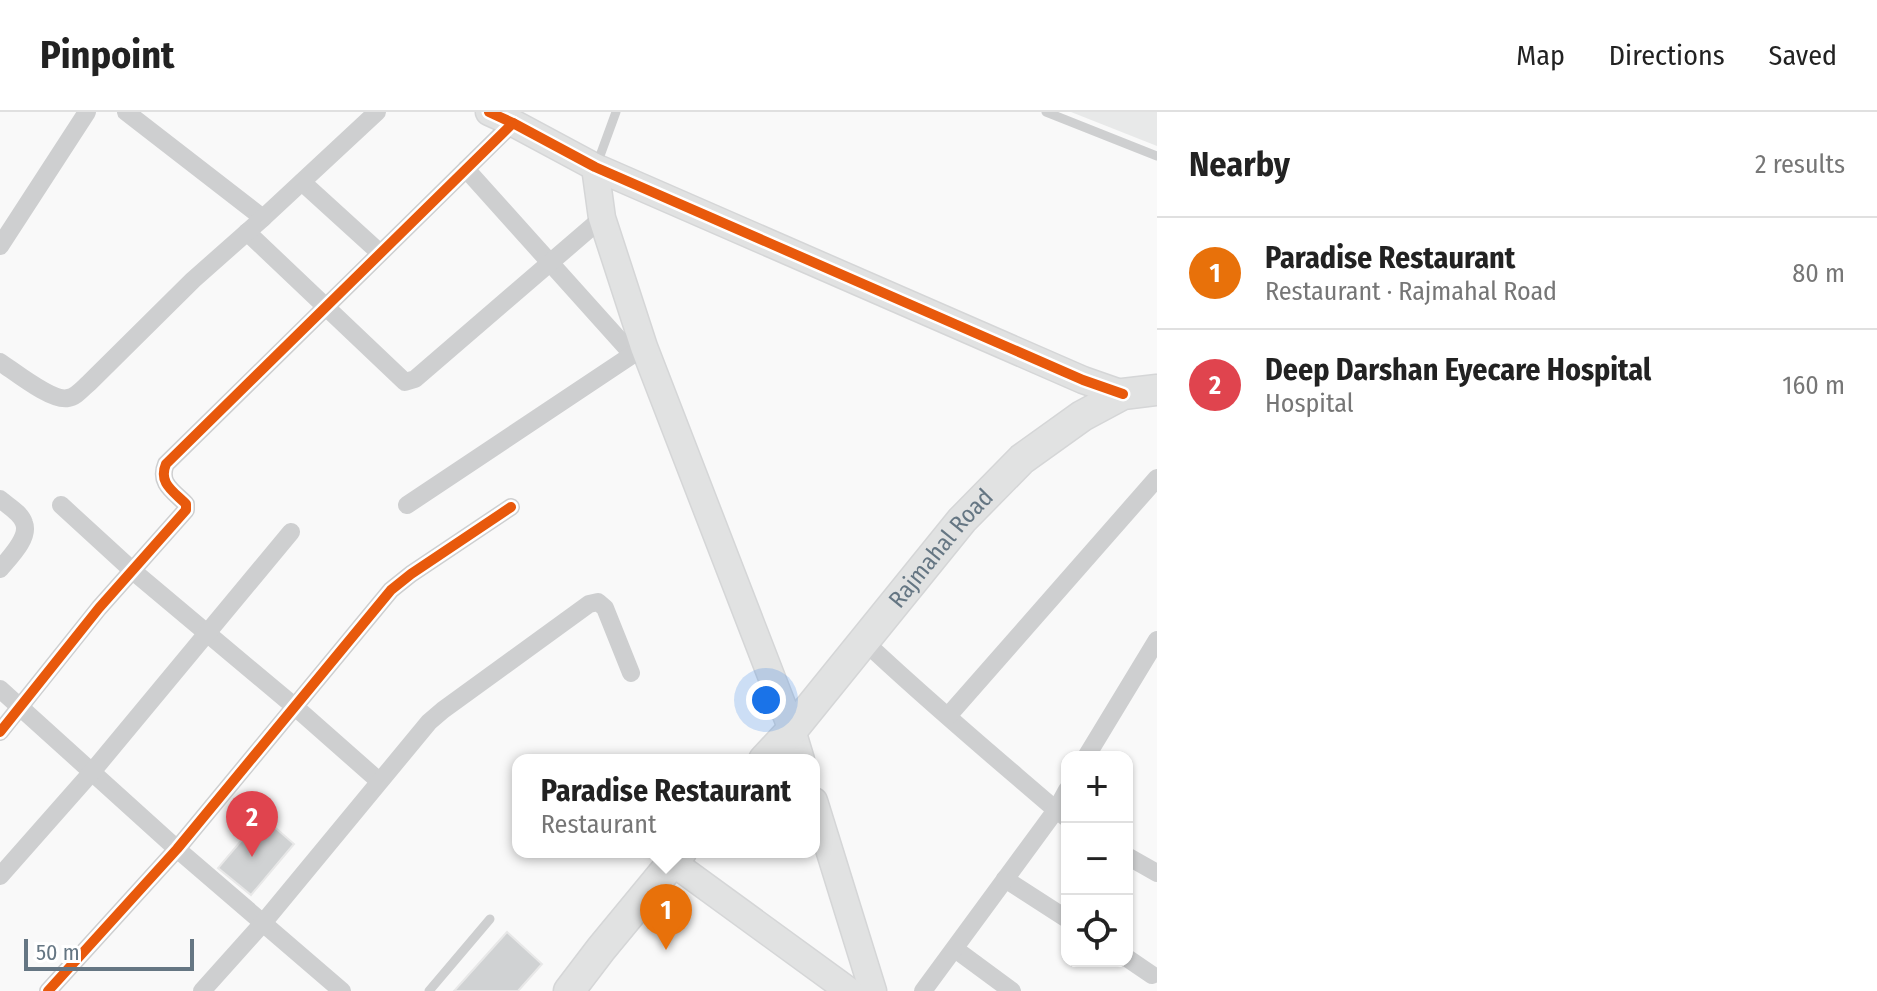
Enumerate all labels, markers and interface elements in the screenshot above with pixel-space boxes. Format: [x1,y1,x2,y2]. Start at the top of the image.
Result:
text: Pinpoint [40,32,174,78]
text: Map [1516,39,1565,72]
text: Directions [1609,39,1725,72]
text: Saved [1769,39,1837,72]
text: Nearby [1189,144,1290,185]
text: 2 results [1755,149,1845,180]
text: Paradise Restaurant [1265,240,1515,276]
text: 1 [1210,258,1221,289]
text: 80 m [1792,258,1845,289]
text: Restaurant · Rajmahal Road [1265,276,1557,307]
text: Deep Darshan Eyecare Hospital [1265,352,1651,388]
text: 2 [1209,370,1221,401]
text: 160 m [1782,370,1845,401]
text: Hospital [1265,388,1354,419]
street label: Rajmahal Road [883,483,999,613]
your location [746,680,786,720]
map controls [1061,751,1133,967]
button: + [1061,751,1133,823]
popup [512,754,820,858]
text: Paradise Restaurant [541,773,791,809]
pin: 2 [226,791,278,857]
text: Restaurant [541,809,656,840]
button: − [1061,823,1133,895]
pin: 1 [640,884,692,950]
button: locate [1061,895,1133,967]
scale bar [24,935,194,971]
text: 50 m [36,939,80,966]

